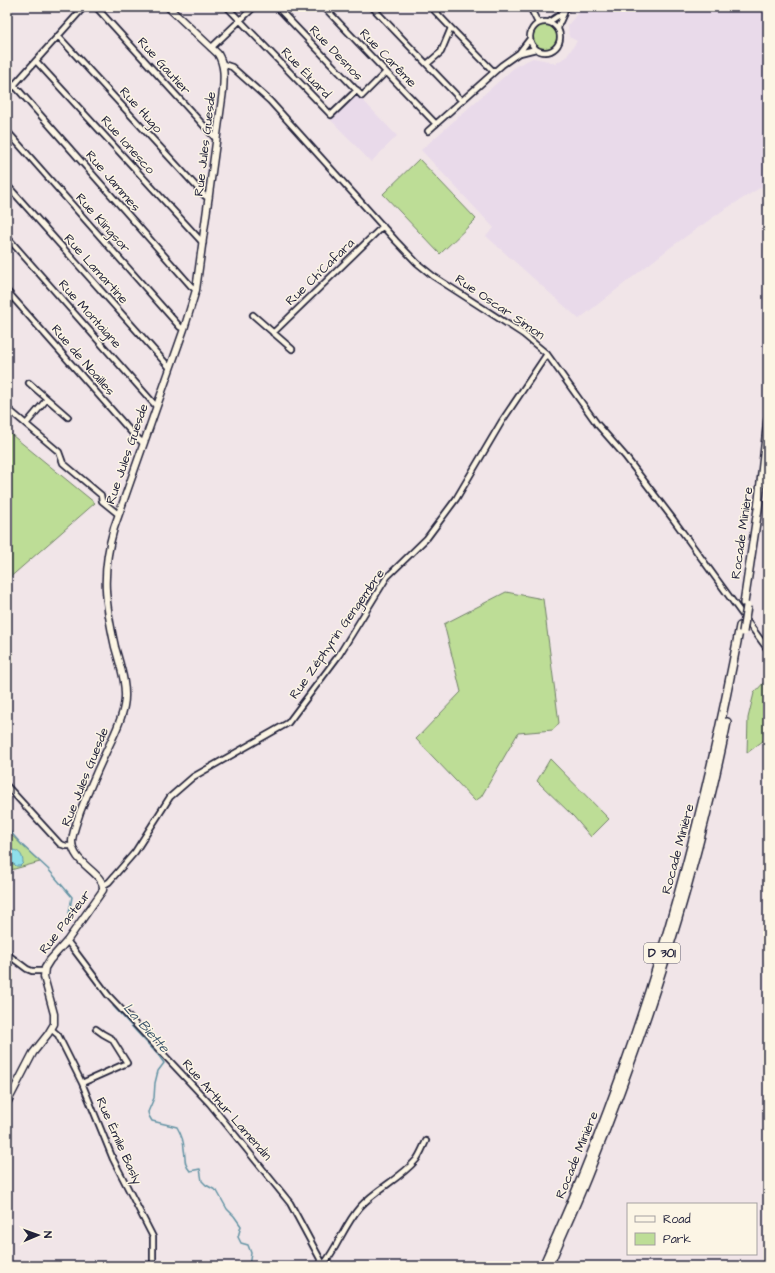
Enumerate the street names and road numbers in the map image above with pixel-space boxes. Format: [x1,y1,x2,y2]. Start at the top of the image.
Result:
street label: Rue Desnos [305,21,367,85]
street label: Rue Carême [355,25,421,91]
street label: Rue Gautier [133,33,195,99]
street label: Rue Éluard [277,43,335,103]
street label: Rue Hugo [115,83,167,138]
street label: Rue Jules Guesde [190,91,220,197]
street label: Rue Ionesco [97,112,160,179]
street label: Rue Jammes [81,147,145,216]
street label: Rue Klingsor [71,189,135,257]
street label: Rue Lamartine [60,230,132,308]
street label: Rue Ch'Cafara [281,234,359,310]
street label: Rue Oscar Simon [452,270,549,344]
street label: Rue Montaigne [54,276,126,353]
street label: Rue de Noailles [47,321,119,400]
street label: Rue Jules Guesde [101,401,153,507]
street label: Rocade Minière [727,486,757,580]
street label: Rue Zéphyrin Gengembre [285,565,390,703]
street label: Rue Jules Guesde [57,725,113,829]
street label: Rocade Minière [657,802,699,896]
street label: Rue Pasteur [35,886,95,958]
road number: D 301 [644,943,680,963]
street label: Rue Arthur Lamendin [178,1056,276,1165]
street label: Rue Émile Basly [91,1095,146,1188]
street label: Rocade Minière [551,1109,603,1201]

